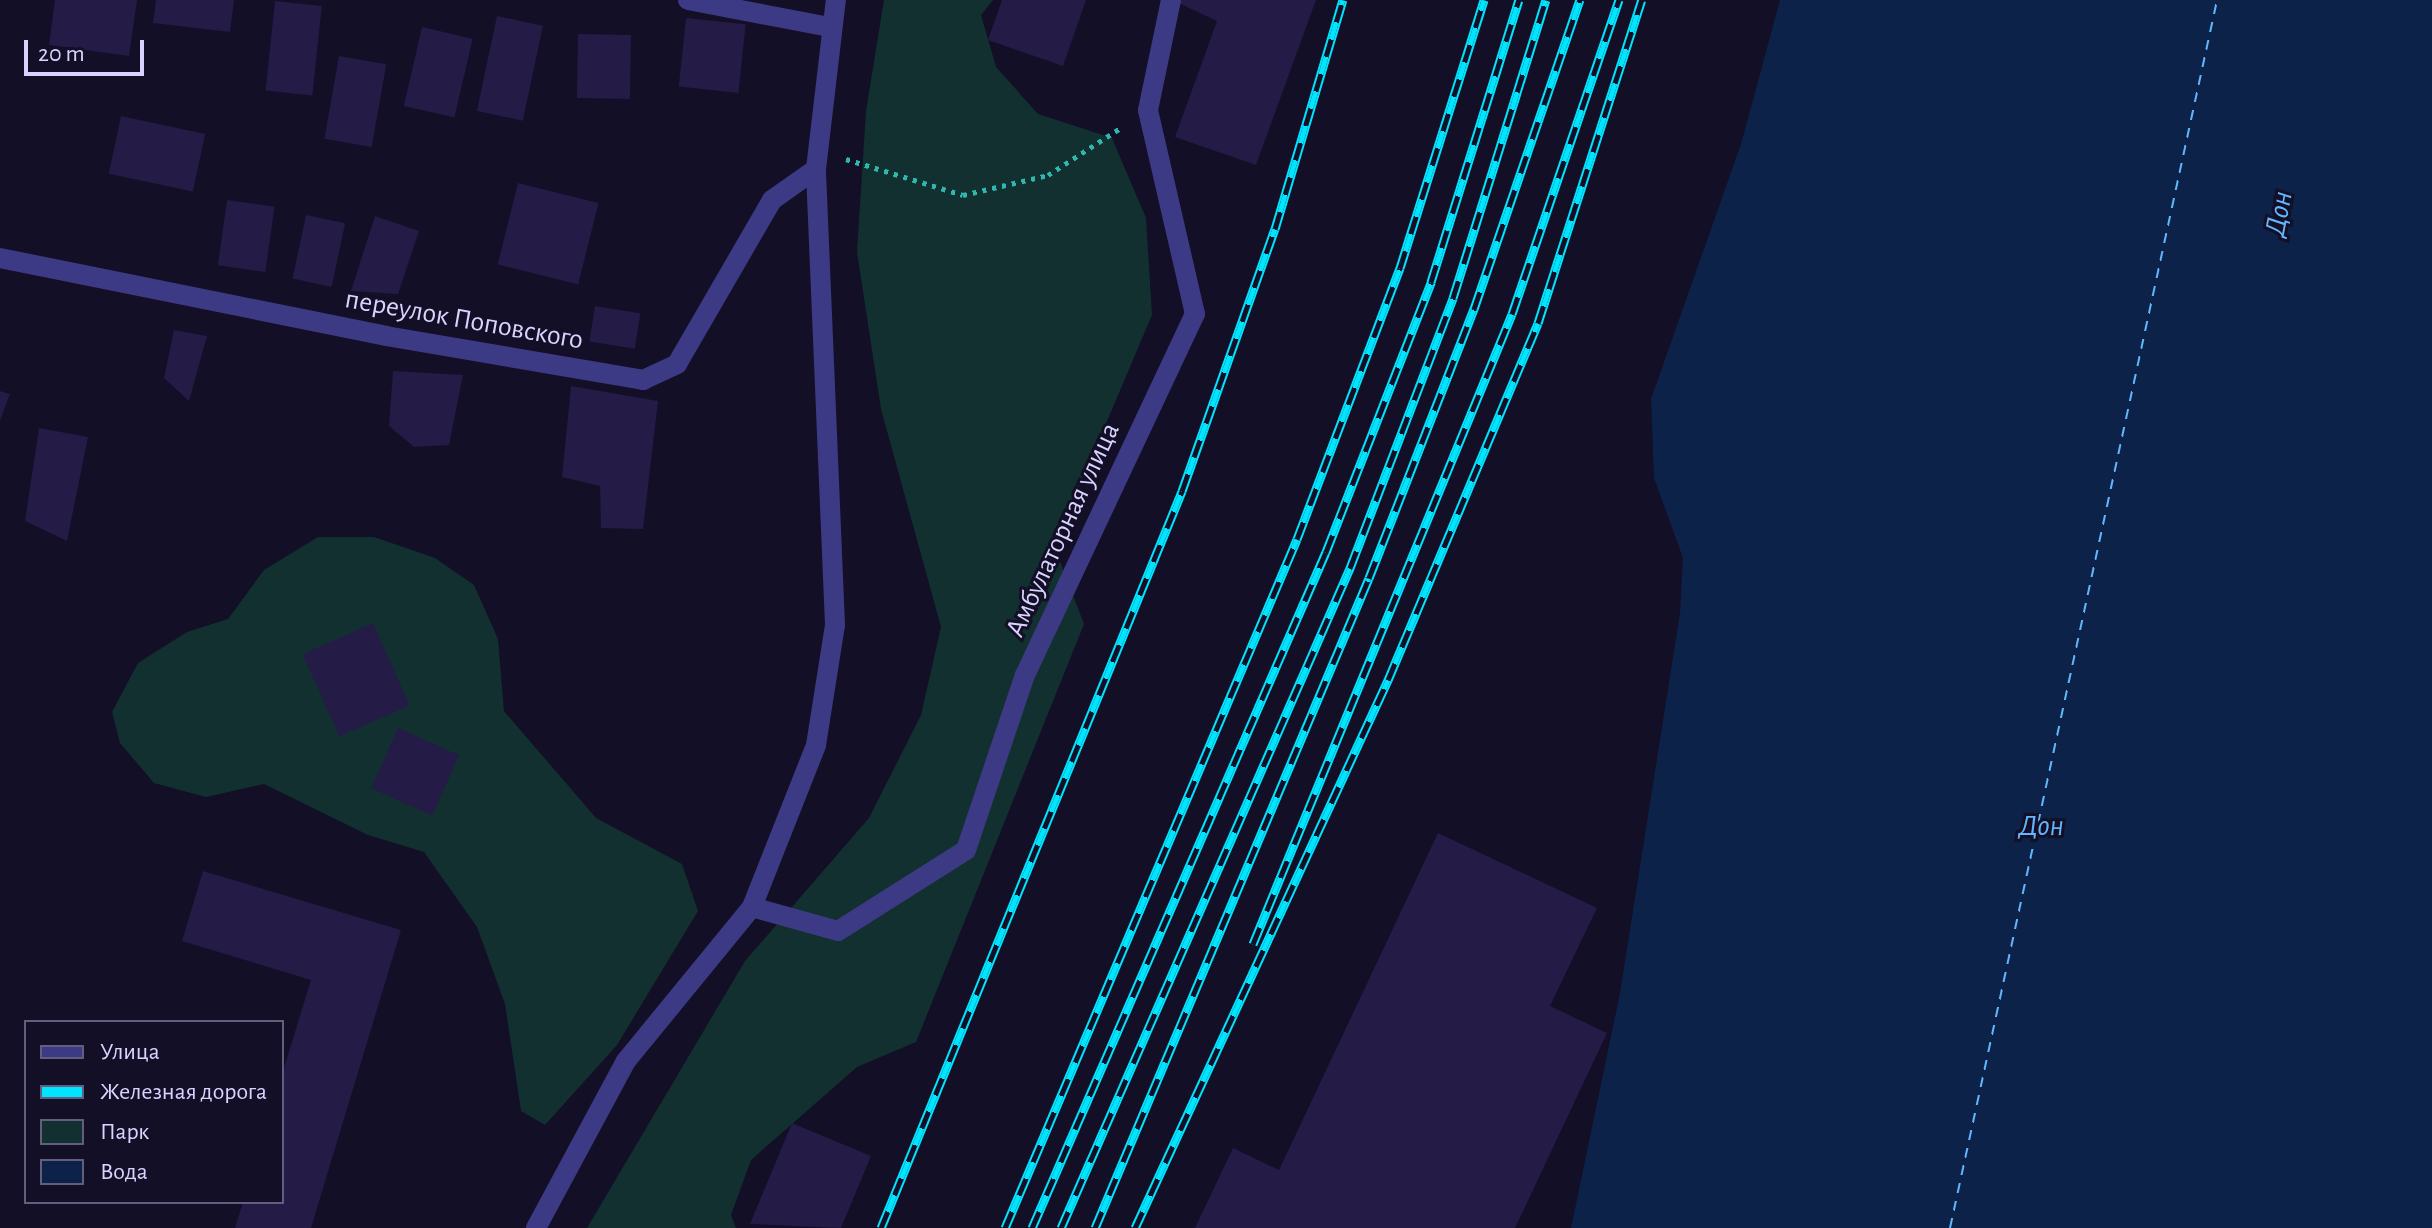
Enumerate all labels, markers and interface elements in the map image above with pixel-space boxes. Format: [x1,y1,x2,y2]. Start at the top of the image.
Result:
scale bar [28,24,148,74]
text: 20 m [38,42,85,66]
water label: Дон [2257,188,2301,240]
street label: переулок Поповского [342,283,586,357]
street label: Амбулаторная улица [999,417,1127,643]
water label: Дон [2018,808,2064,844]
legend [24,1020,284,1204]
text: Улица [100,1040,160,1064]
text: Железная дорога [100,1080,267,1104]
text: Парк [100,1120,149,1144]
text: Вода [100,1160,148,1184]

